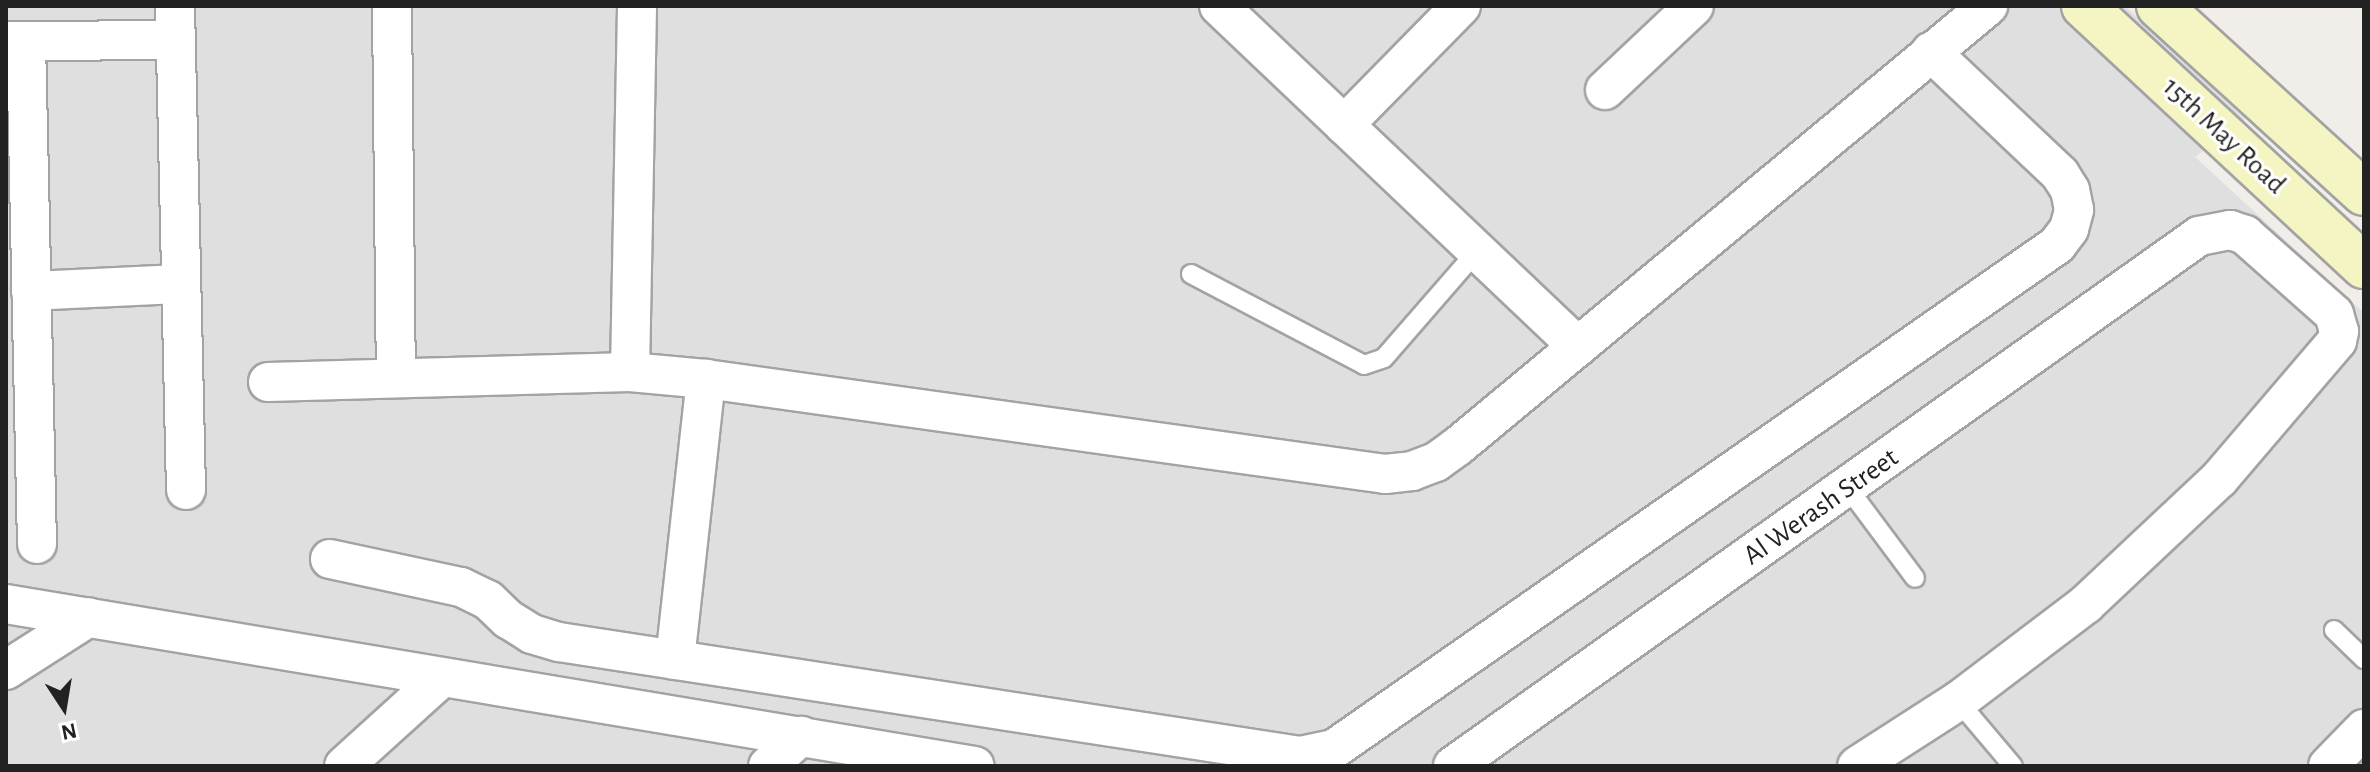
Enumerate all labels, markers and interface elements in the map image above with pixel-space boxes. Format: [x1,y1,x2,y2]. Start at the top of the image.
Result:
street label: 15th May Road [2155,70,2293,202]
street label: Al Werash Street [1737,441,1905,573]
north arrow [24,668,104,748]
text: N [59,719,79,744]

